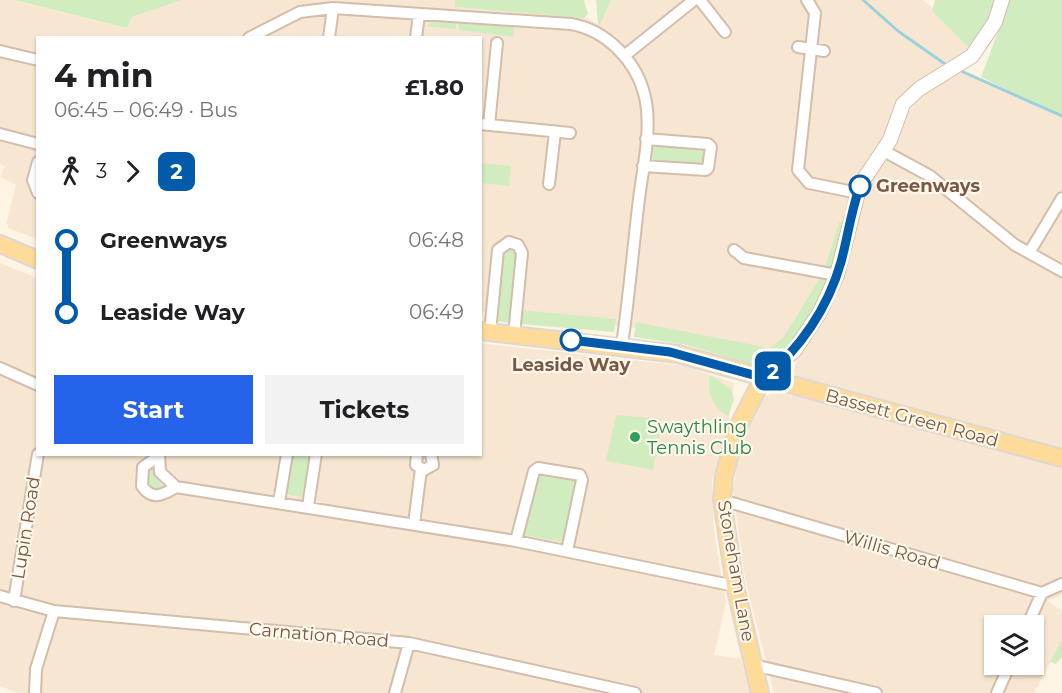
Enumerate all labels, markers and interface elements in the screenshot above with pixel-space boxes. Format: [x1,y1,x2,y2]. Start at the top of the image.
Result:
text: 4 min [54,55,153,95]
text: £1.80 [405,74,464,101]
text: 06:45 – 06:49 · Bus [54,98,237,122]
icon: walk [54,155,87,188]
icon: forward [116,155,149,188]
text: 3 [96,159,107,183]
text: 2 [170,159,183,184]
marker: Greenways [849,175,871,197]
place label: Greenways [876,175,980,197]
text: Greenways [100,227,227,254]
text: 06:48 [408,228,464,252]
text: Leaside Way [100,299,245,326]
text: 06:49 [409,300,464,324]
marker: Leaside Way [560,329,582,351]
line badge: 2 [754,352,792,391]
place label: Leaside Way [512,354,630,376]
text: 2 [767,359,779,384]
button: Start [54,375,253,444]
button: Tickets [265,375,464,444]
street label: Bassett Green Road [823,384,1001,452]
place label: Swaythling Tennis Club [647,416,752,459]
marker: Swaythling Tennis Club [628,430,642,444]
street label: Lupin Road [7,475,45,581]
street label: Stoneham Lane [713,499,759,644]
street label: Willis Road [841,526,943,574]
map controls [984,615,1044,675]
button: layers [984,615,1044,675]
street label: Carnation Road [248,618,390,652]

